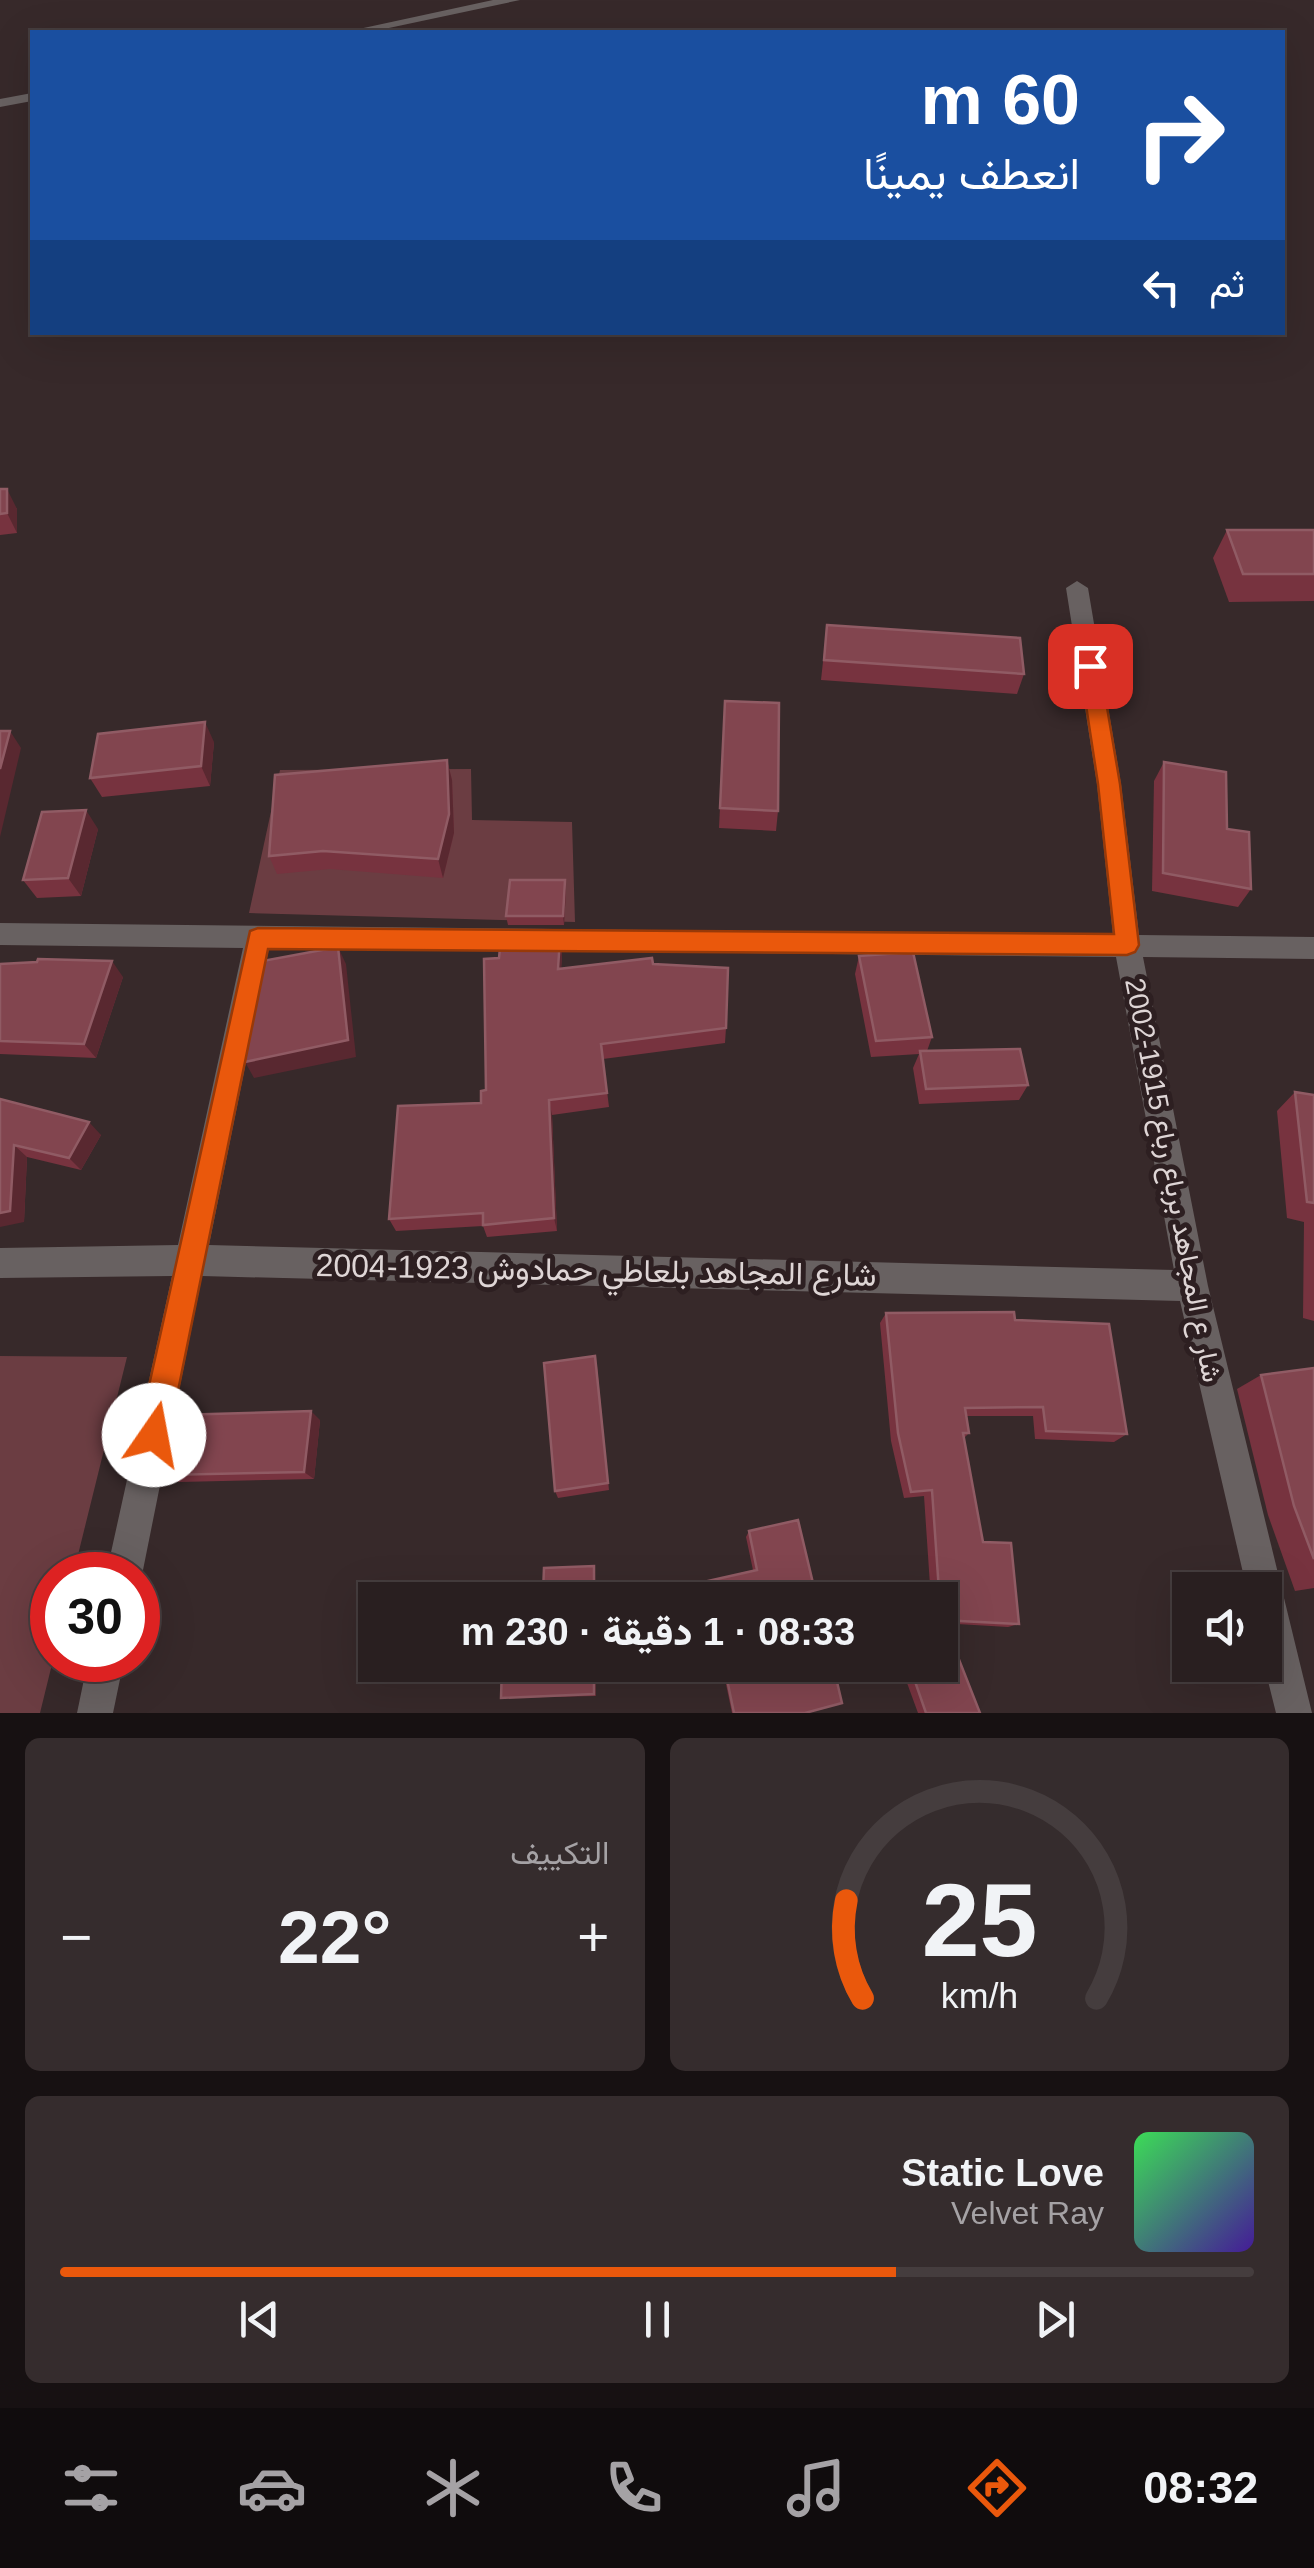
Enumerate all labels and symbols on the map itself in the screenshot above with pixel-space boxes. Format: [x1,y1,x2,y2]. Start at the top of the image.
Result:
pin [1048,624,1133,709]
street label: شار ع المجاهد برباع رباع 1915-2002 [1116,975,1228,1385]
street label: شارع المجاهد بلعاطي حمادوش 1923-2004 [315,1247,877,1301]
position arrow [102,1383,206,1487]
speed limit sign: 30 [30,1552,160,1682]

